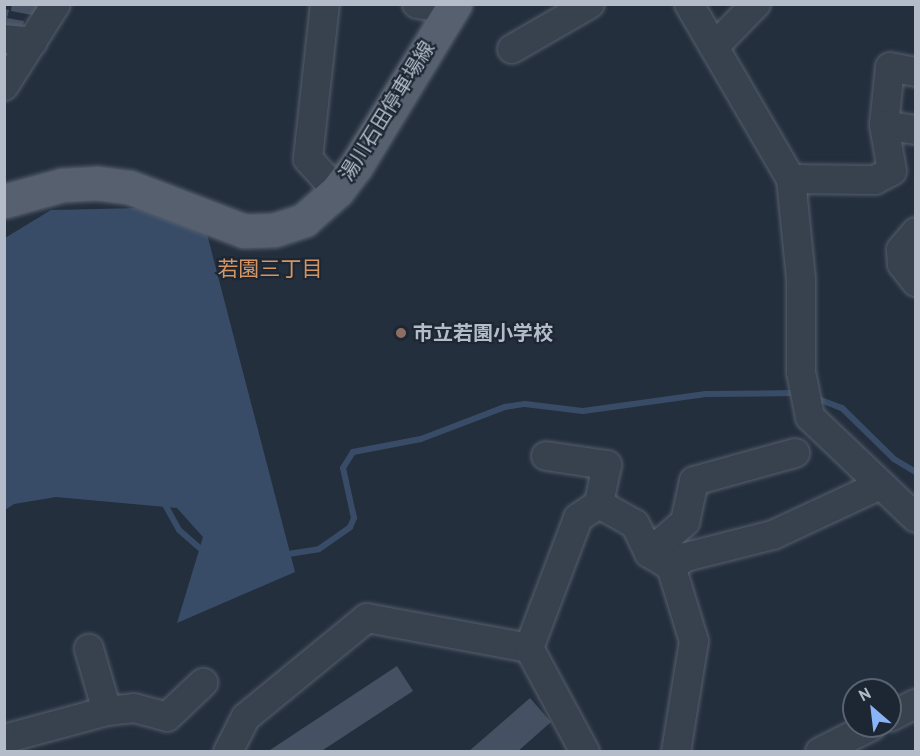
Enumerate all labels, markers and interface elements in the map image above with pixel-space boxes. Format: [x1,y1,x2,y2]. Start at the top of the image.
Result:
street label: 湯川石田停車場線 [334,37,440,185]
district label: 若園三丁目 [218,256,322,282]
place label: 市立若園小学校 [413,321,553,345]
marker: 市立若園小学校 [394,326,408,340]
north arrow [842,678,902,738]
text: N [855,683,874,705]

